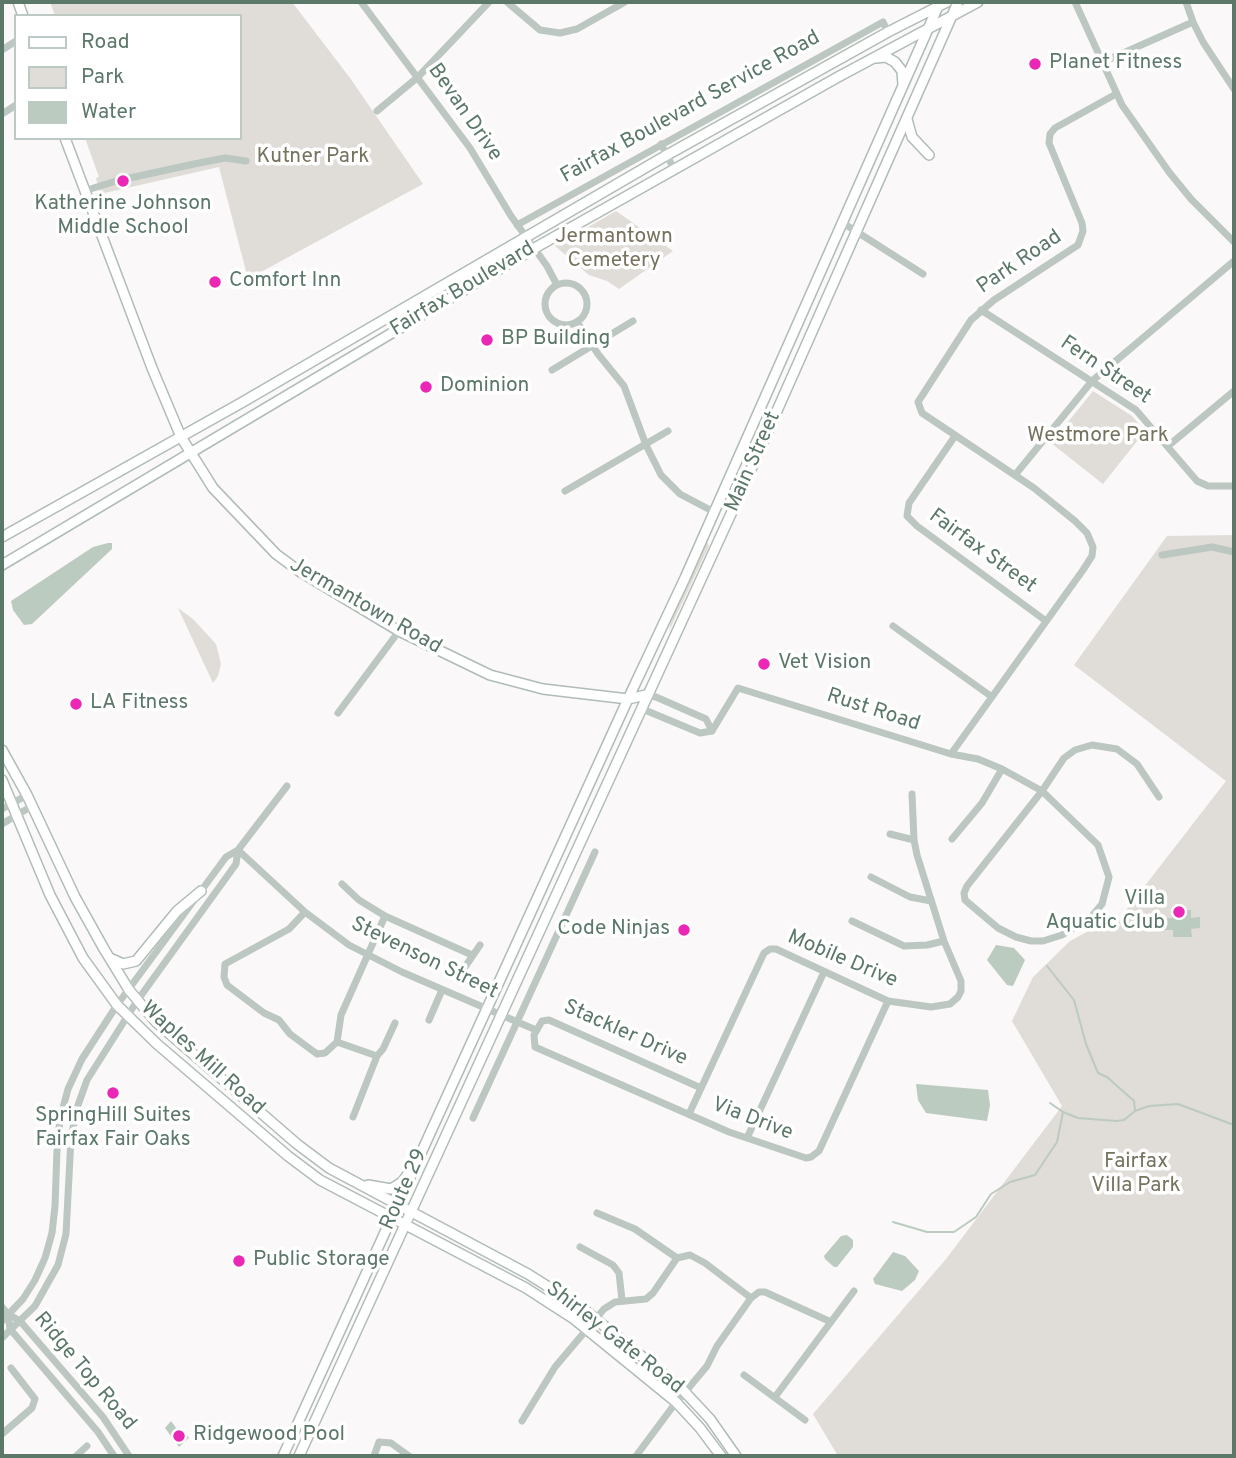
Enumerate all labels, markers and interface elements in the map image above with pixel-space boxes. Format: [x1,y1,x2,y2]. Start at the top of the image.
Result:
legend [14,14,242,140]
street label: Fairfax Boulevard Service Road [557,26,825,190]
text: Road [81,29,130,56]
place label: Planet Fitness [1049,51,1182,77]
marker: Planet Fitness [1027,56,1043,72]
street label: Bevan Drive [421,59,507,167]
text: Park [81,64,124,91]
text: Water [81,99,136,126]
park label: Kutner Park [257,145,369,171]
marker: Katherine Johnson Middle School [115,173,131,189]
place label: Katherine Johnson Middle School [34,192,212,242]
park label: Jermantown Cemetery [555,225,673,275]
street label: Park Road [973,225,1067,301]
street label: Fairfax Boulevard [386,237,540,343]
place label: Comfort Inn [229,269,341,295]
marker: Comfort Inn [207,274,223,290]
place label: BP Building [501,327,610,353]
street label: Fern Street [1055,331,1155,411]
marker: BP Building [479,332,495,348]
place label: Dominion [440,374,529,400]
marker: Dominion [418,379,434,395]
street label: Main Street [721,408,787,516]
park label: Westmore Park [1027,424,1169,450]
street label: Fairfax Street [923,505,1041,599]
street label: Jermantown Road [284,553,446,661]
place label: Vet Vision [778,651,871,677]
marker: Vet Vision [756,656,772,672]
street label: Rust Road [823,684,923,738]
place label: LA Fitness [90,691,188,717]
marker: LA Fitness [68,696,84,712]
place label: Villa Aquatic Club [1045,887,1165,937]
marker: Villa Aquatic Club [1171,904,1187,920]
street label: Stevenson Street [346,912,502,1006]
place label: Code Ninjas [557,917,670,943]
marker: Code Ninjas [676,922,692,938]
street label: Mobile Drive [783,925,901,995]
street label: Stackler Drive [559,995,691,1073]
street label: Waples Mill Road [135,997,269,1121]
marker: SpringHill Suites Fairfax Fair Oaks [105,1085,121,1101]
street label: Via Drive [708,1093,796,1147]
place label: SpringHill Suites Fairfax Fair Oaks [35,1104,191,1154]
street label: Route 29 [376,1145,434,1235]
park label: Fairfax Villa Park [1091,1150,1181,1200]
place label: Public Storage [253,1248,390,1274]
marker: Public Storage [231,1253,247,1269]
street label: Shirley Gate Road [540,1277,688,1401]
street label: Ridge Top Road [27,1308,141,1436]
place label: Ridgewood Pool [193,1423,345,1449]
marker: Ridgewood Pool [171,1428,187,1444]

